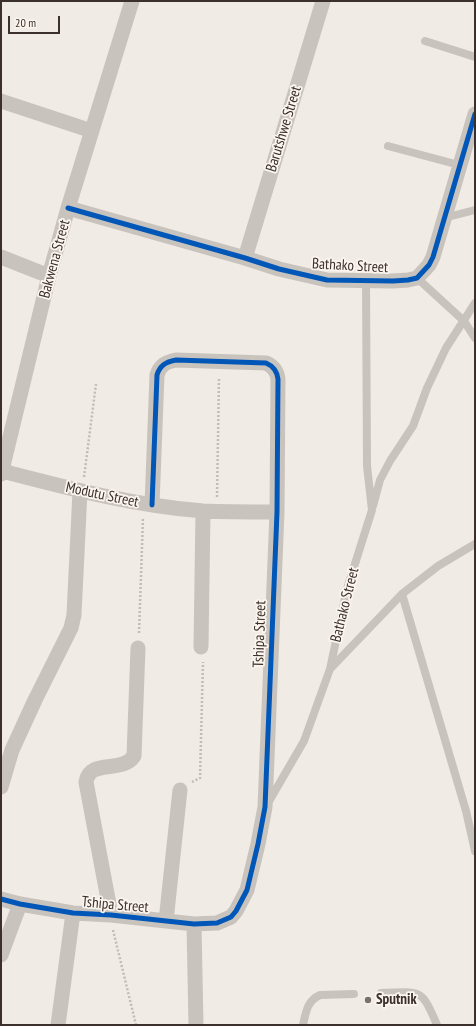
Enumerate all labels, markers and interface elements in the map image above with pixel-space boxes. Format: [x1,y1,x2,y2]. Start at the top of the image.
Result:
scale bar [10,8,62,34]
text: 20 m [15,15,36,30]
street label: Barutshwe Street [262,84,306,174]
street label: Bakwena Street [36,218,74,300]
street label: Bathako Street [311,255,389,277]
street label: Modutu Street [64,479,140,511]
street label: Bathako Street [327,566,363,644]
street label: Tshipa Street [250,600,270,668]
street label: Tshipa Street [81,893,149,917]
place label: Sputnik [376,991,417,1009]
marker: Sputnik [363,995,373,1005]

